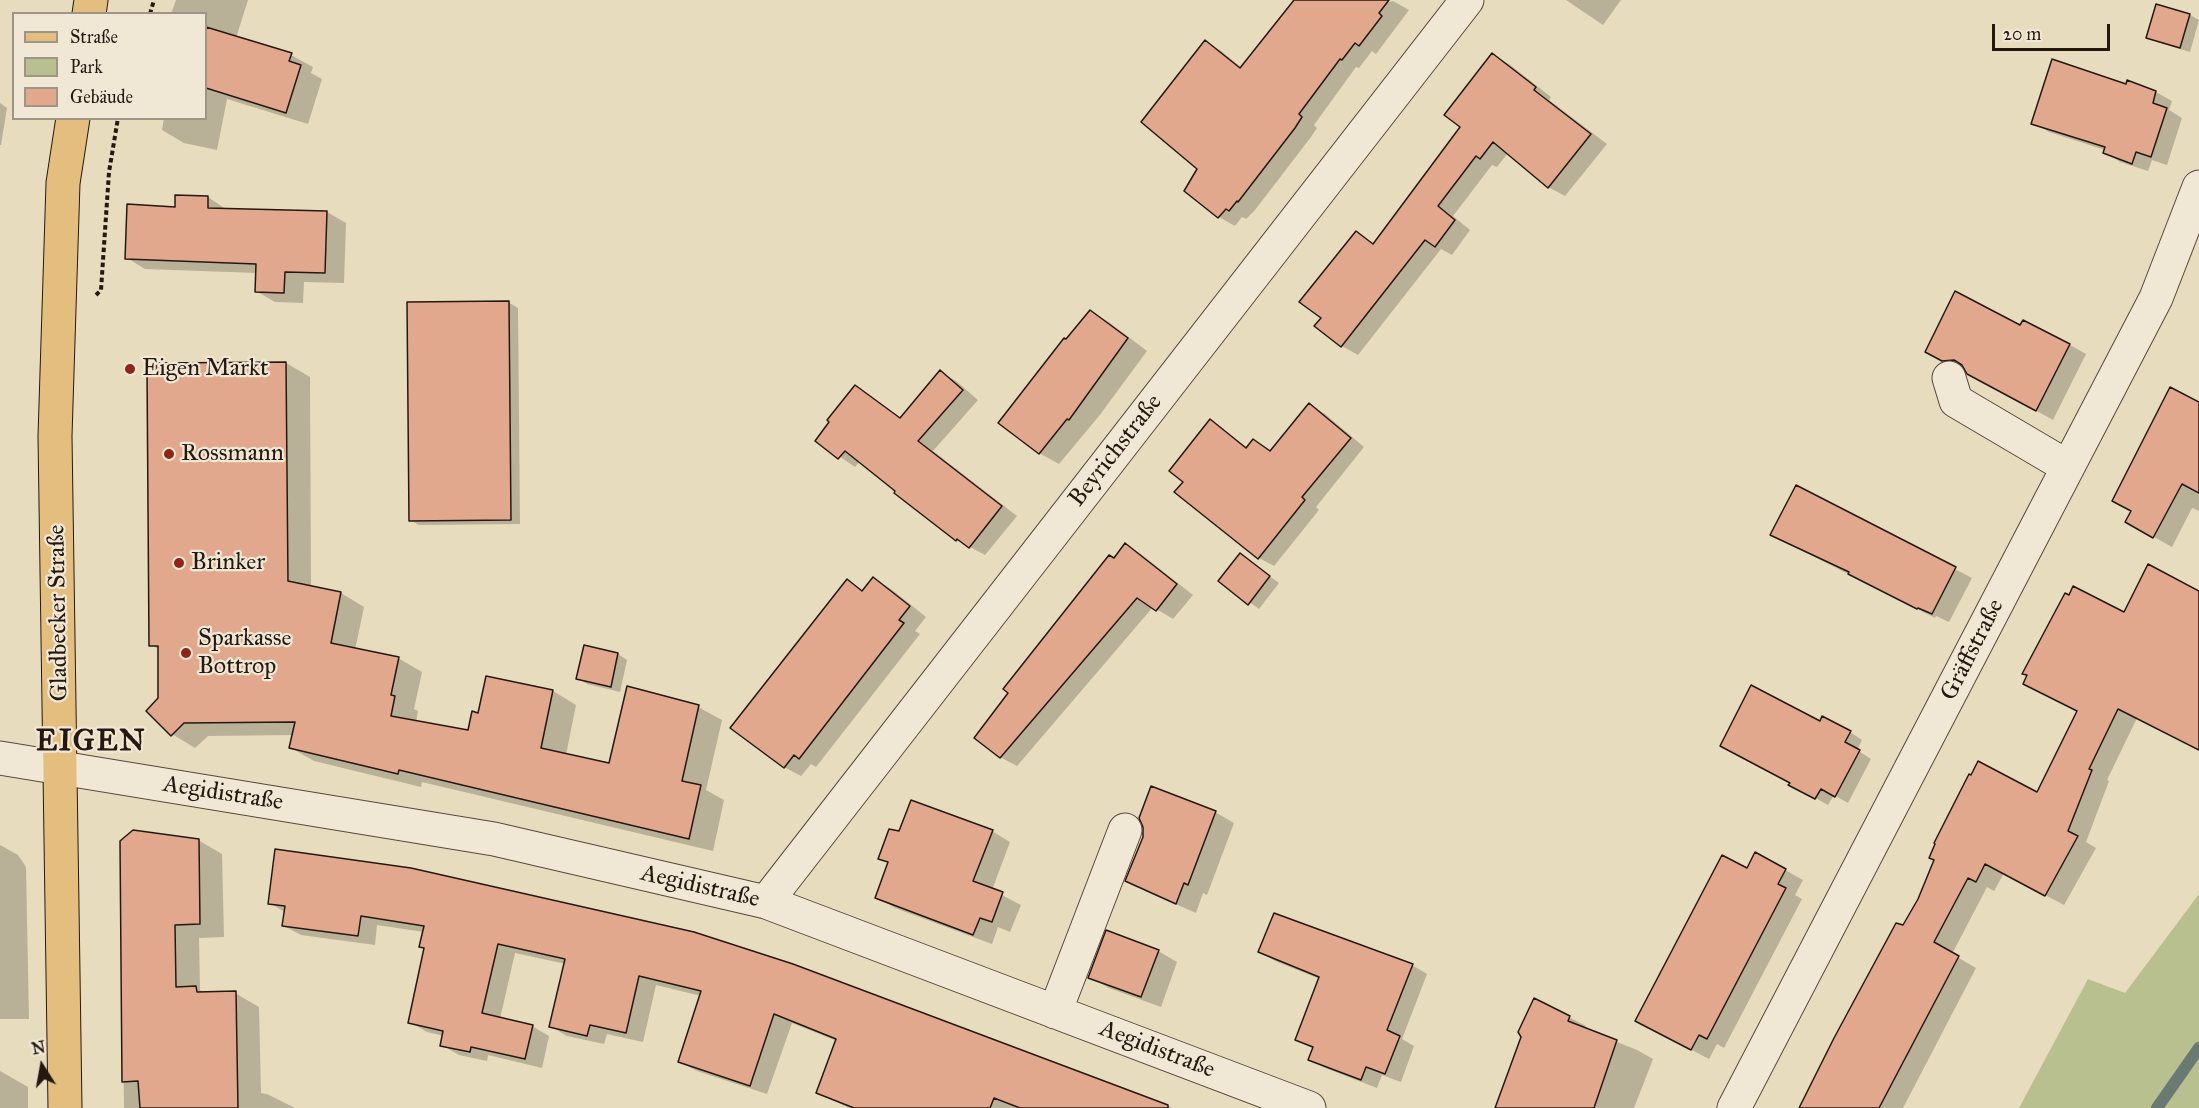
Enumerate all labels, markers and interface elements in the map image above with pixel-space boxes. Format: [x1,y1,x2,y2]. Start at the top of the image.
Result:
legend [12,12,207,120]
scale bar [1995,12,2114,50]
text: 20 m [2003,23,2041,45]
text: Straße [70,26,118,48]
text: Park [70,56,103,78]
text: Gebäude [70,86,133,108]
place label: Eigen Markt [142,355,268,383]
marker: Eigen Markt [123,362,137,376]
street label: Beyrichstraße [1063,389,1169,513]
place label: Rossmann [181,440,284,468]
marker: Rossmann [162,447,176,461]
street label: Gladbecker Straße [43,524,75,702]
place label: Brinker [191,549,265,577]
marker: Brinker [172,556,186,570]
street label: Gräffstraße [1935,595,2011,705]
place label: Sparkasse Bottrop [198,625,292,681]
marker: Sparkasse Bottrop [179,646,193,660]
district label: EIGEN [36,725,146,761]
street label: Aegidistraße [161,770,285,818]
street label: Aegidistraße [638,859,762,915]
street label: Aegidistraße [1095,1015,1219,1085]
north arrow [12,1036,72,1096]
text: N [30,1037,47,1058]

